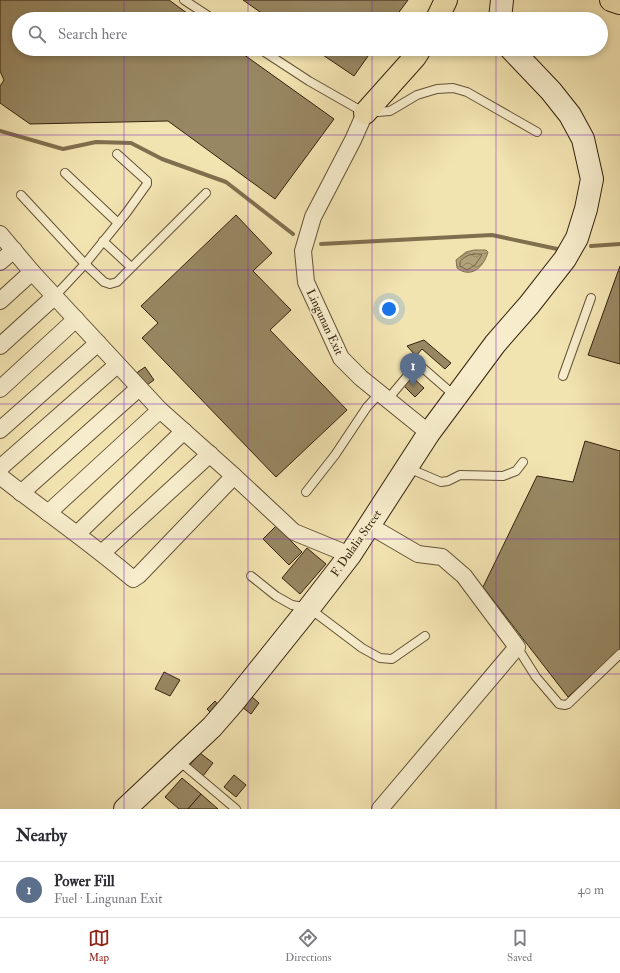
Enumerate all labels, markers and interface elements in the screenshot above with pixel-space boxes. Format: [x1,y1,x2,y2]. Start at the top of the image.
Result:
search box [12,12,608,56]
icon: search [26,23,48,45]
text: Search here [58,25,127,44]
street label: Lingunan Exit [303,287,346,358]
your location [379,299,399,319]
pin: 1 [400,353,426,386]
street label: F. Dulalia Street [328,507,385,580]
text: Nearby [16,825,67,846]
text: Power Fill [54,872,115,891]
text: 1 [27,882,31,898]
text: 40 m [578,882,604,898]
text: Fuel · Lingunan Exit [54,891,162,907]
tab: Map [88,927,110,964]
tab: Directions [285,927,332,964]
tab: Saved [507,927,532,964]

